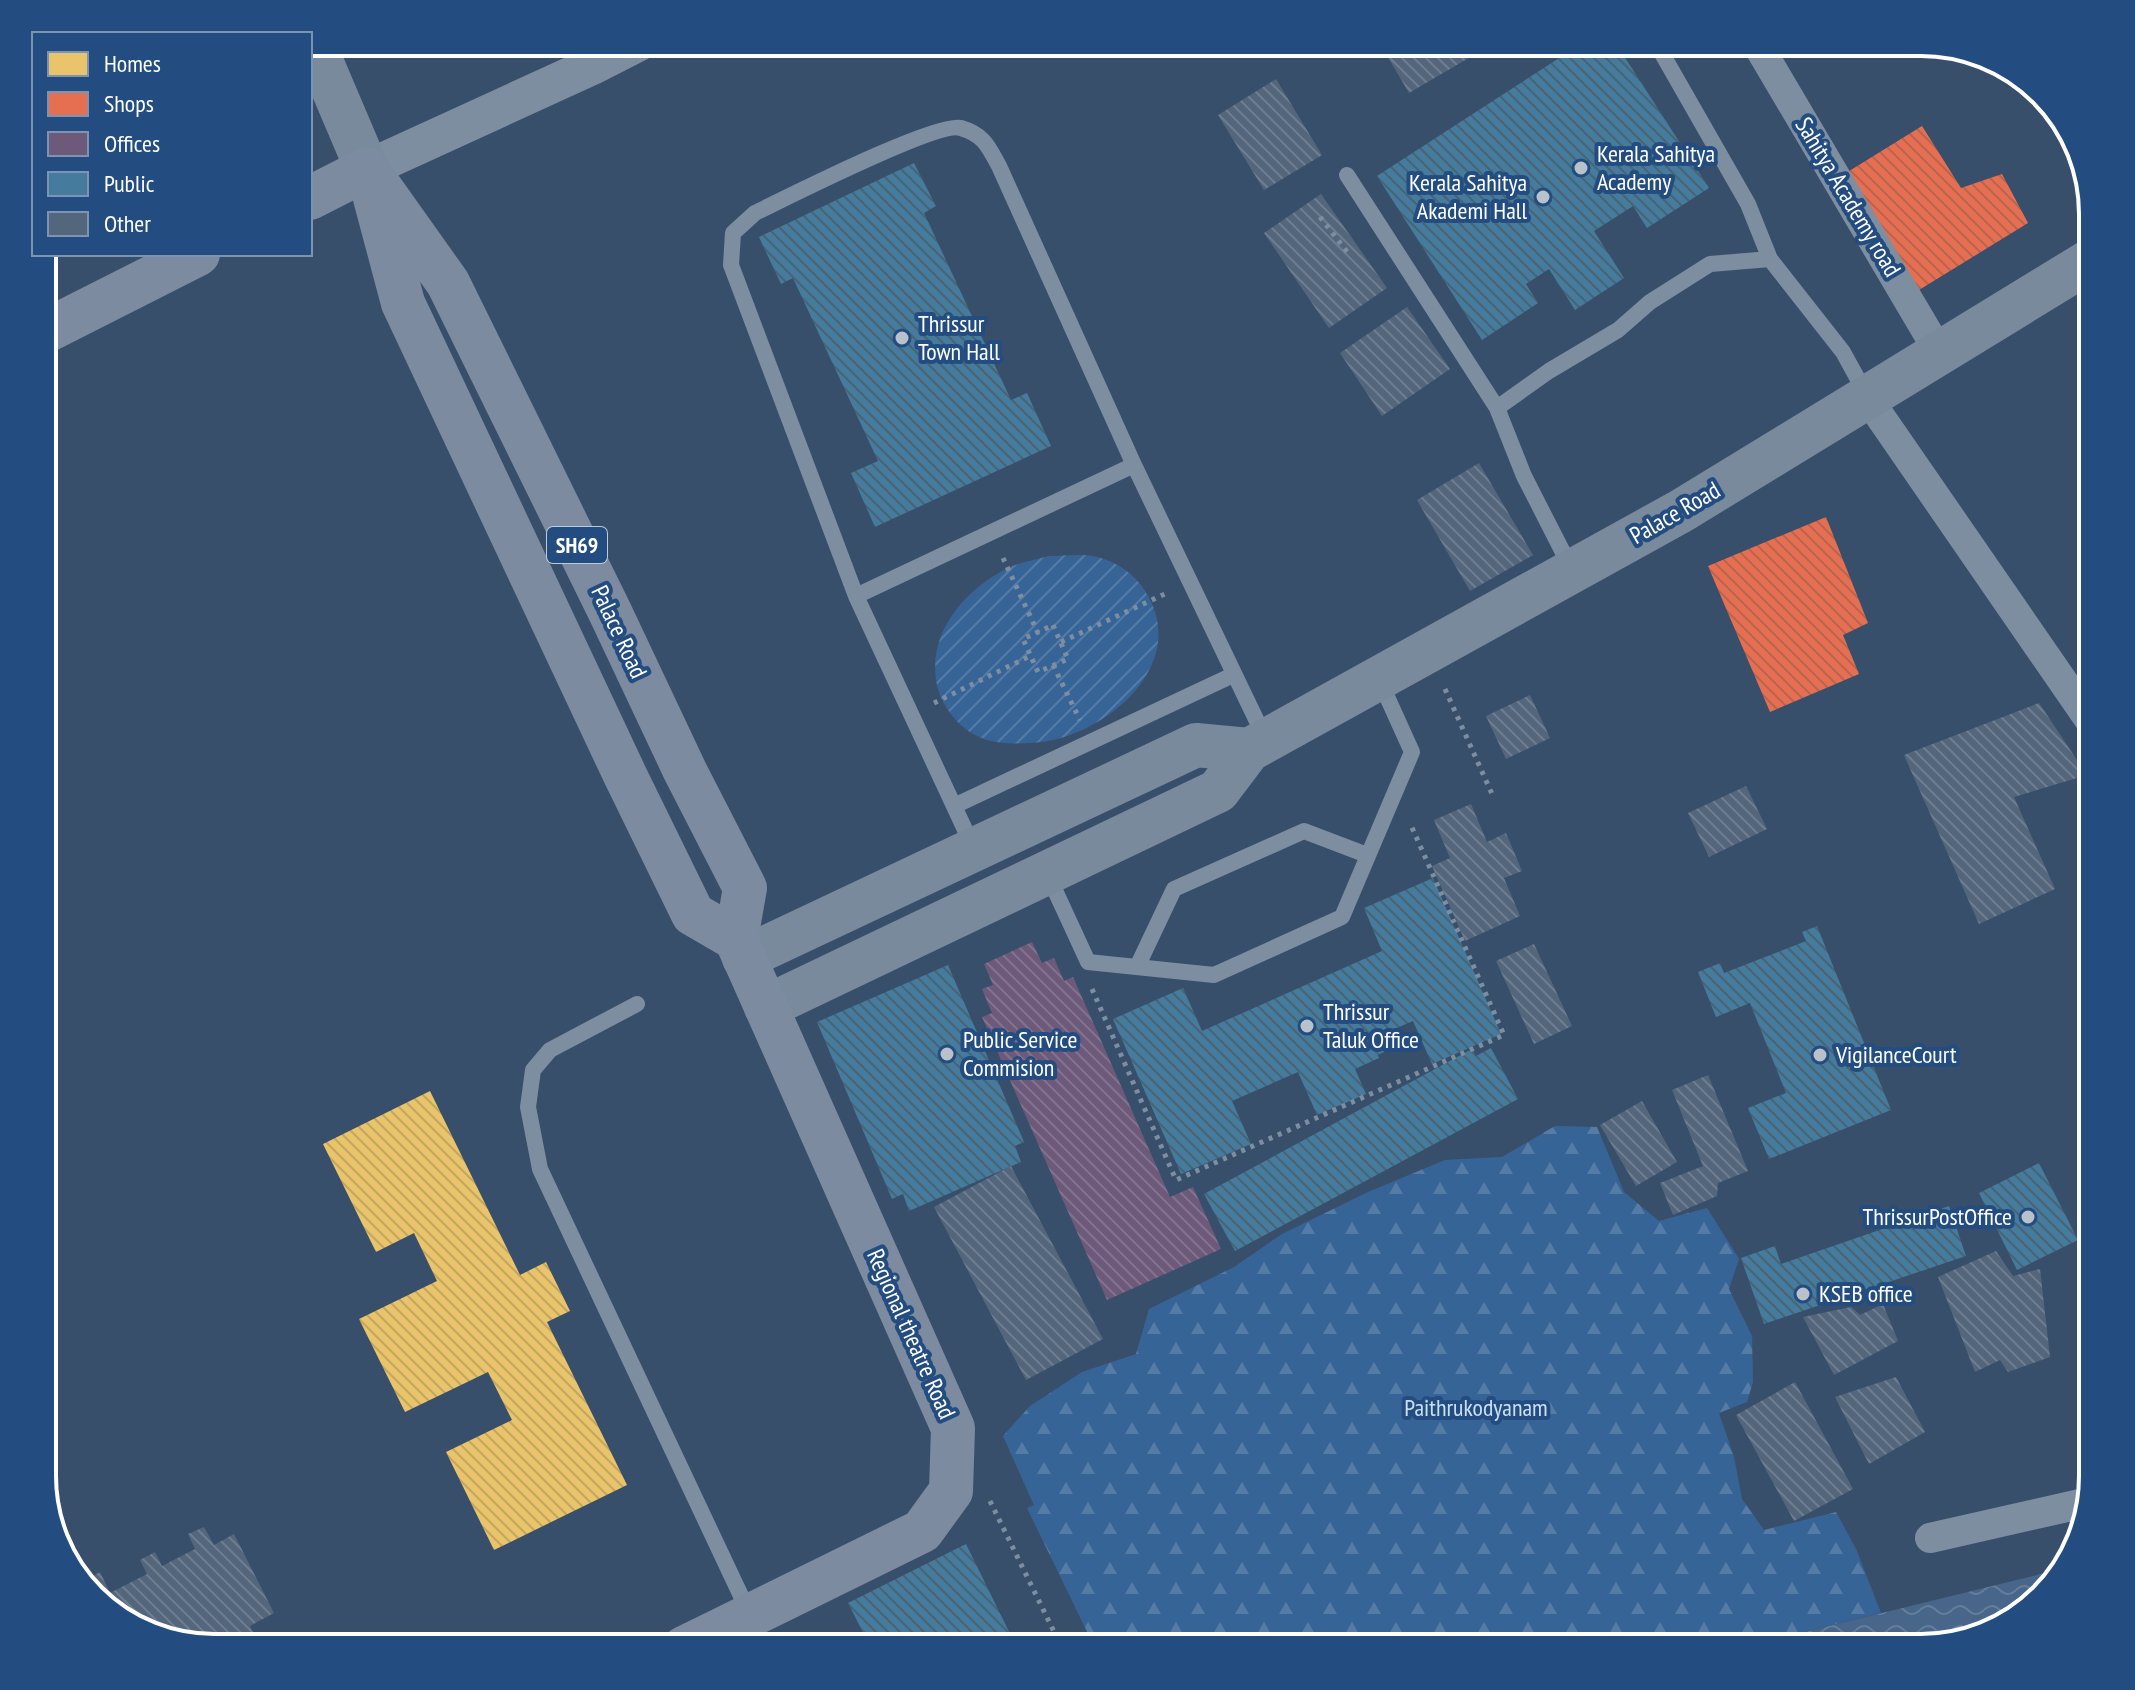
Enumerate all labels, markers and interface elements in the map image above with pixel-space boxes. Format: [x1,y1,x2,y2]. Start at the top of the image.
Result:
legend [32,32,312,256]
text: Homes [104,48,161,79]
text: Shops [104,88,154,119]
street label: Sahitya Academy road [1789,111,1908,282]
text: Offices [104,128,160,159]
place label: Kerala Sahitya Academy [1597,138,1715,197]
marker: Kerala Sahitya Academy [1572,159,1590,177]
place label: Kerala Sahitya Akademi Hall [1409,167,1527,226]
text: Public [104,168,155,199]
marker: Kerala Sahitya Akademi Hall [1534,188,1552,206]
text: Other [104,208,151,239]
place label: Thrissur Town Hall [918,308,1000,367]
marker: Thrissur Town Hall [893,329,911,347]
street label: Palace Road [1624,474,1725,551]
road number: SH69 [547,527,607,563]
street label: Palace Road [584,580,654,683]
place label: Thrissur Taluk Office [1323,996,1419,1055]
marker: Thrissur Taluk Office [1298,1017,1316,1035]
place label: Public Service Commision [963,1024,1077,1083]
place label: VigilanceCourt [1835,1039,1957,1070]
marker: Public Service Commision [938,1045,956,1063]
marker: VigilanceCourt [1811,1046,1829,1064]
place label: ThrissurPostOffice [1863,1201,2012,1232]
marker: ThrissurPostOffice [2019,1208,2037,1226]
street label: Regional theatre Road [860,1244,963,1424]
place label: KSEB office [1819,1278,1913,1309]
marker: KSEB office [1794,1285,1812,1303]
park label: Paithrukodyanam [1404,1392,1548,1423]

